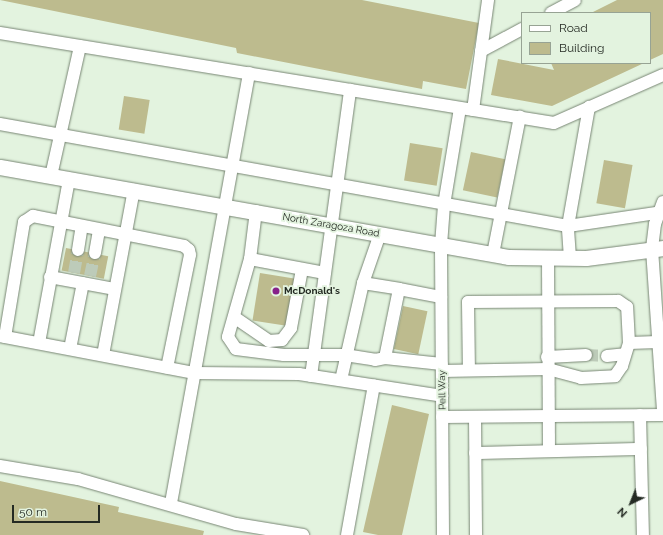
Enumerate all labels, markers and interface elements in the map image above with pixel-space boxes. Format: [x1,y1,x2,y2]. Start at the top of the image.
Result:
legend [521,12,651,64]
text: Road [559,21,588,35]
text: Building [559,41,605,55]
street label: North Zaragoza Road [281,211,381,239]
place label: McDonald's [284,285,340,297]
marker: McDonald's [271,286,281,296]
street label: Pell Way [436,370,448,410]
north arrow [611,483,651,523]
scale bar [14,497,102,523]
text: 50 m [19,505,47,519]
text: N [615,505,630,520]

